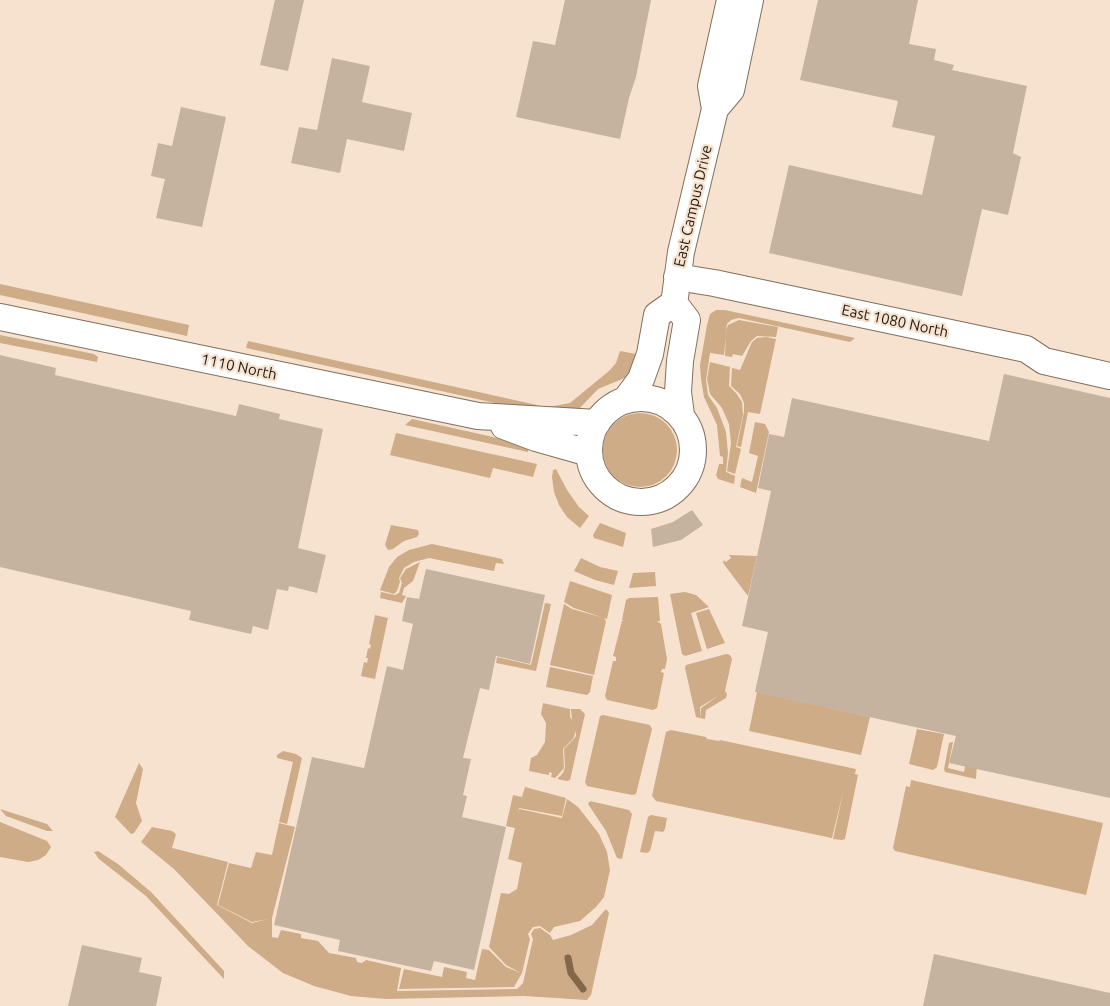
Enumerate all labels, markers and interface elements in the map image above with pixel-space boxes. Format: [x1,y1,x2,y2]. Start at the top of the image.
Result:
street label: East Campus Drive [670,143,716,269]
street label: East 1080 North [840,301,950,341]
street label: 1110 North [200,350,278,384]

